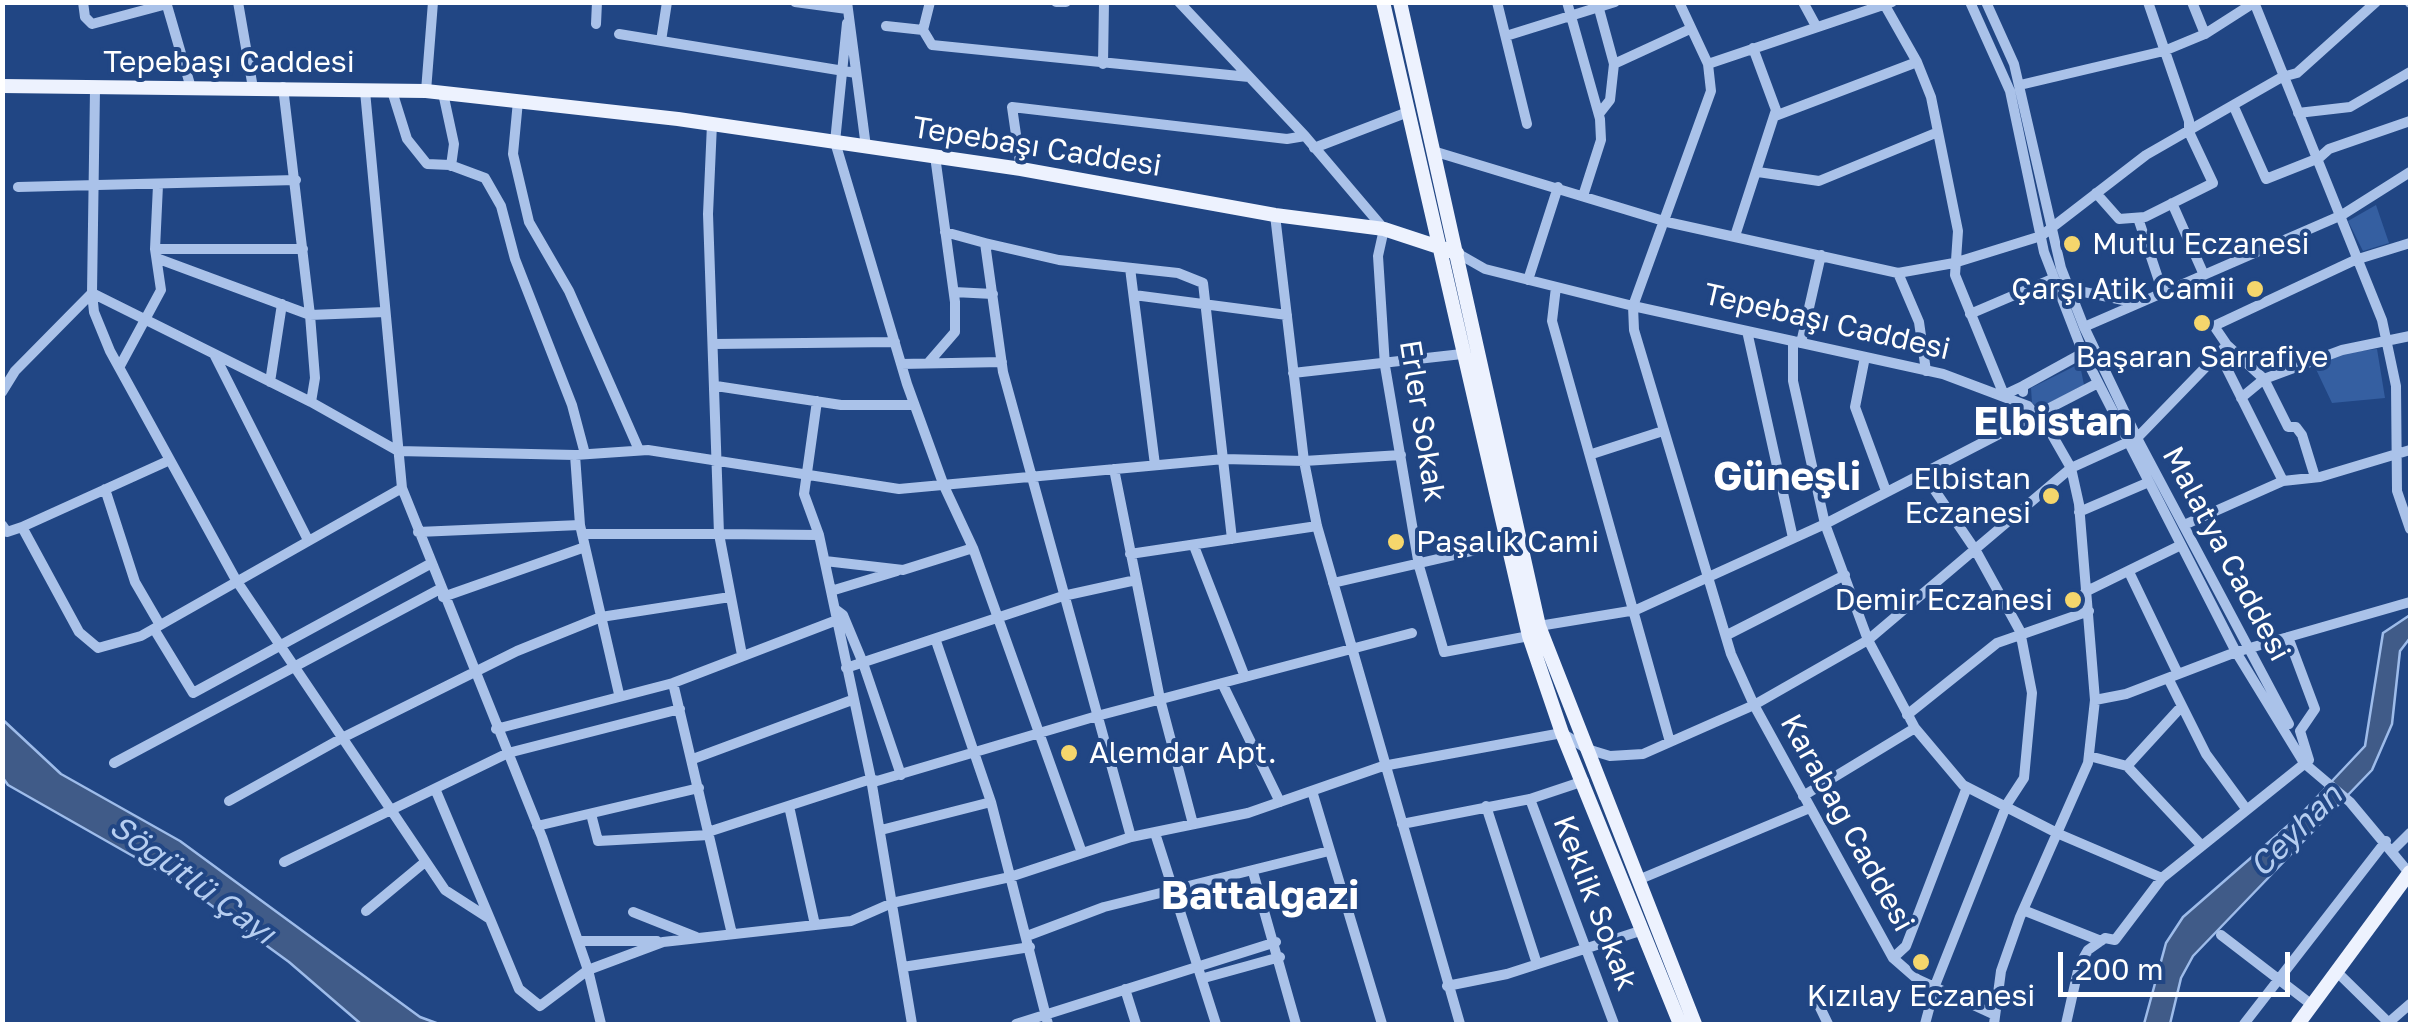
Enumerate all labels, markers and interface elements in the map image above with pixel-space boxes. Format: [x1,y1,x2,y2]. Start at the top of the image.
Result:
street label: Tepebaşı Caddesi [103,44,355,80]
street label: Tepebaşı Caddesi [910,110,1164,184]
place label: Mutlu Eczanesi [2092,226,2310,262]
marker: Mutlu Eczanesi [2061,233,2083,255]
place label: Çarşı Atik Camii [2011,271,2235,307]
street label: Tepebaşı Caddesi [1700,276,1954,368]
marker: Çarşı Atik Camii [2244,278,2266,300]
marker: Başaran Sarrafiye [2191,312,2213,334]
street label: Erler Sokak [1391,337,1453,505]
place label: Başaran Sarrafiye [2076,339,2328,375]
district label: Elbistan [1973,398,2133,446]
street label: Malatya Caddesi [2154,441,2298,667]
district label: Güneşli [1713,453,1861,501]
place label: Elbistan Eczanesi [1905,461,2031,532]
marker: Elbistan Eczanesi [2040,485,2062,507]
place label: Paşalık Cami [1416,524,1599,560]
marker: Paşalık Cami [1385,531,1407,553]
place label: Demir Eczanesi [1834,582,2053,618]
marker: Demir Eczanesi [2062,589,2084,611]
street label: Karabağ Caddesi [1772,708,1922,938]
place label: Alemdar Apt. [1089,735,1277,771]
marker: Alemdar Apt. [1058,742,1080,764]
water label: Ceyhan [2242,777,2350,885]
water label: Söğütlü Çayı [102,807,282,953]
street label: Keklik Sokak [1545,811,1645,995]
district label: Battalgazi [1161,872,1359,920]
scale bar [2063,932,2296,994]
marker: Kızılay Eczanesi [1910,951,1932,973]
text: 200 m [2075,951,2164,987]
place label: Kızılay Eczanesi [1807,978,2035,1014]

